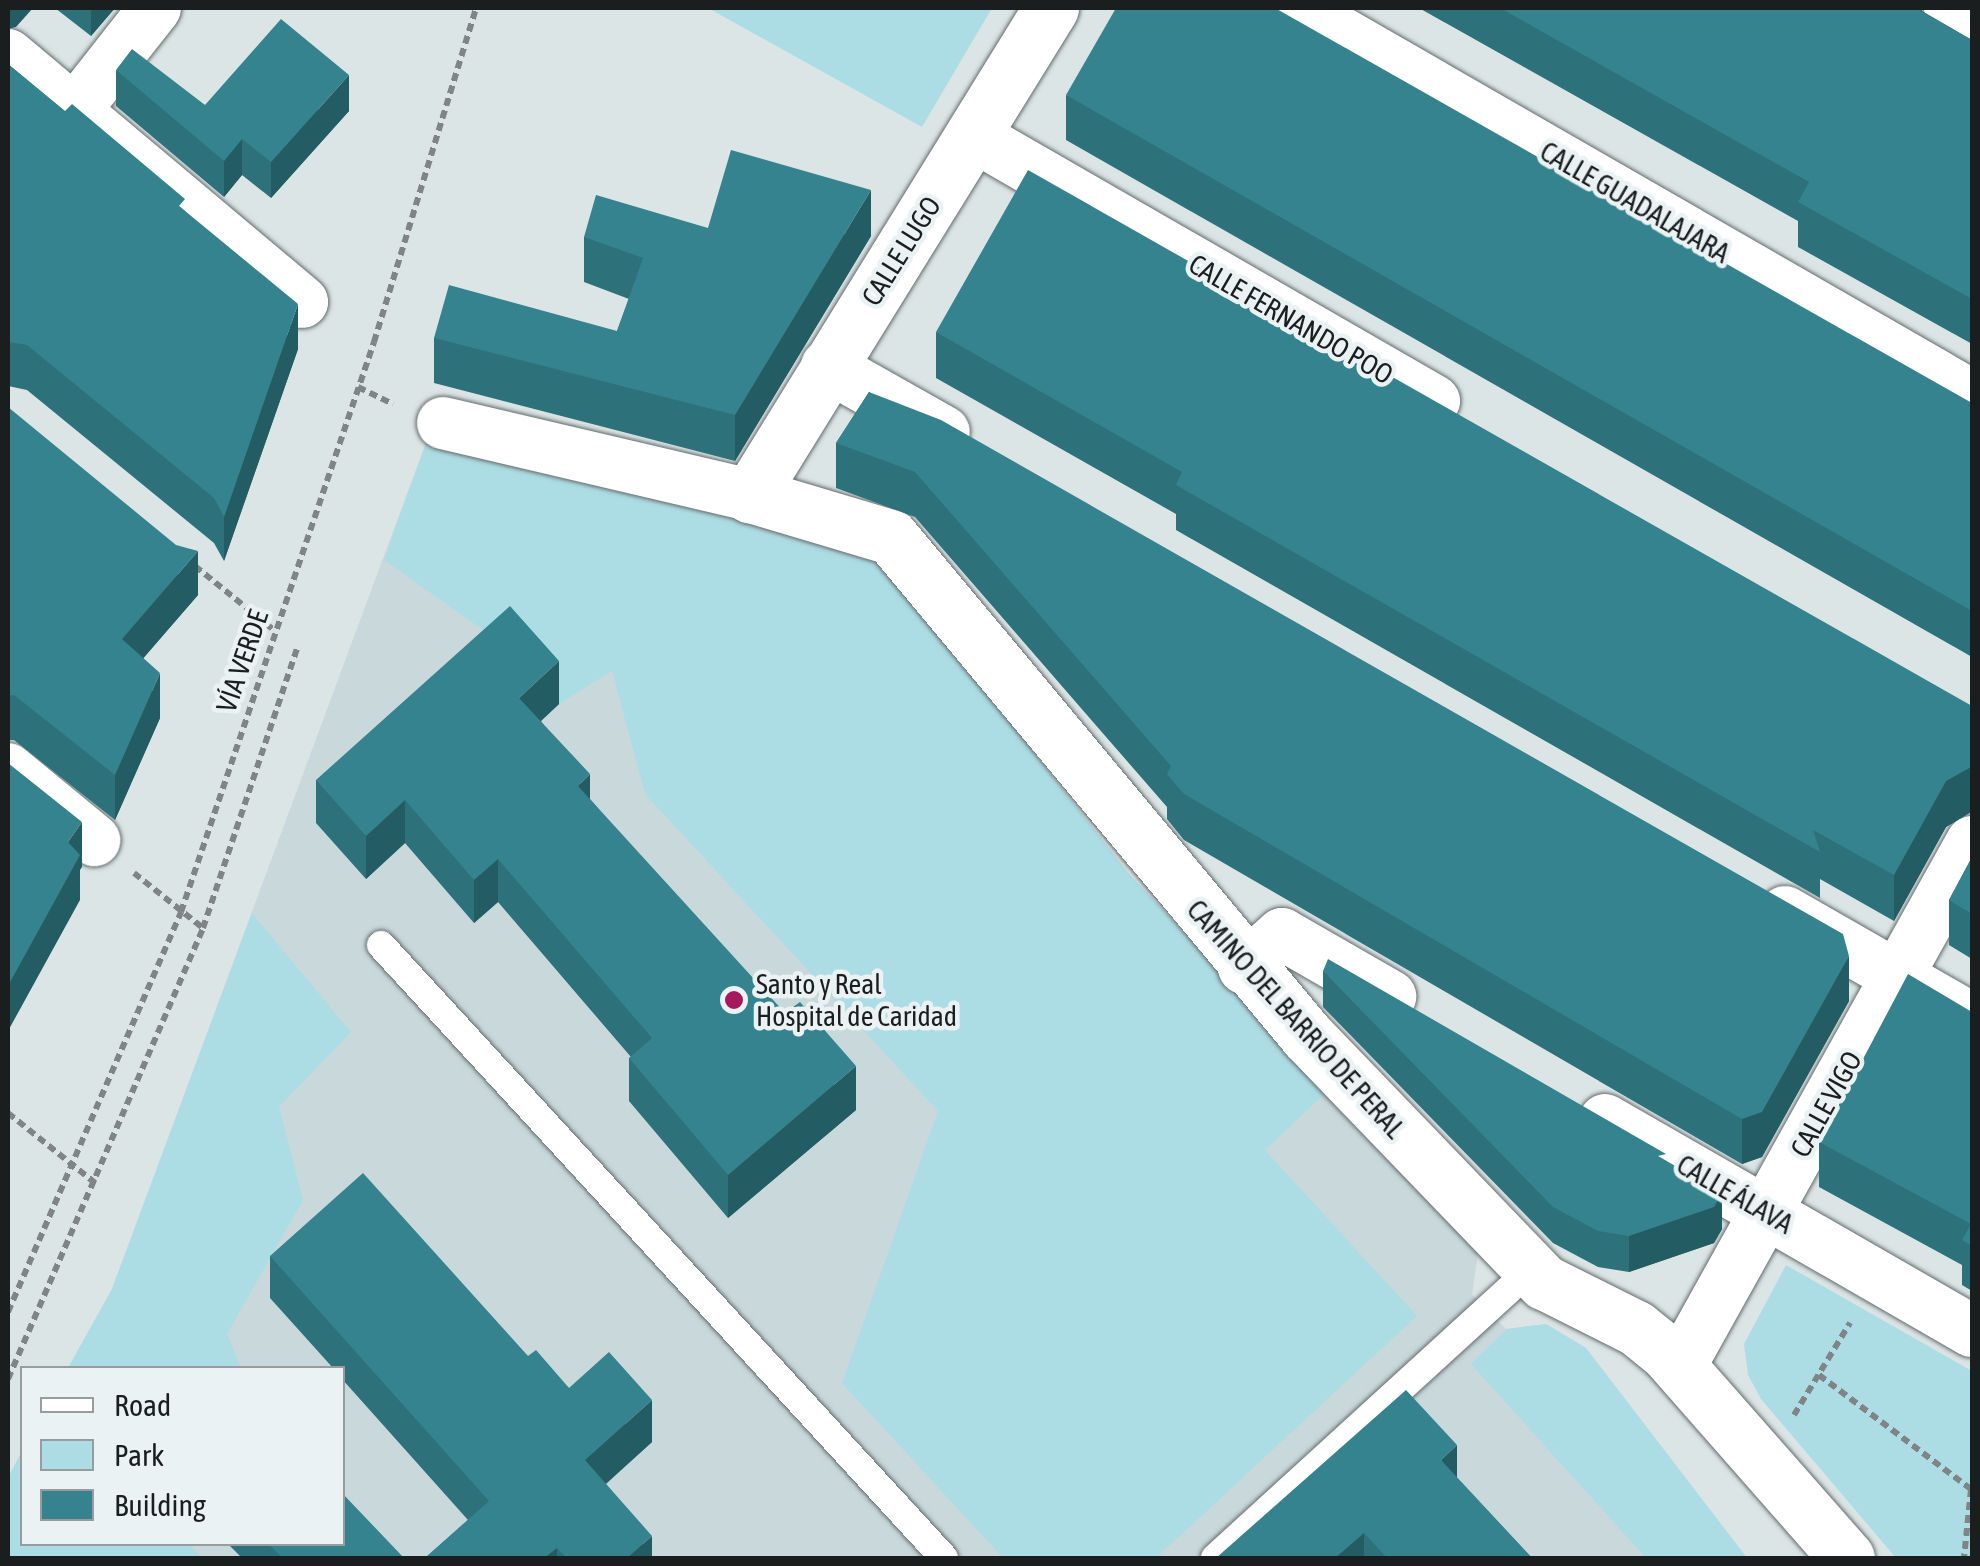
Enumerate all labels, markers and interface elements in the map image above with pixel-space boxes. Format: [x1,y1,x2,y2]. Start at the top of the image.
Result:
street label: CALLE GUADALAJARA [1534,134,1736,270]
street label: CALLE LUGO [854,190,948,312]
street label: CALLE FERNANDO POO [1183,247,1399,391]
street label: VÍA VERDE [209,606,275,716]
street label: CAMINO DEL BARRIO DE PERAL [1180,893,1412,1145]
place label: Santo y Real Hospital de Caridad [756,967,957,1033]
marker: Santo y Real Hospital de Caridad [721,987,747,1013]
street label: CALLE VIGO [1783,1045,1869,1163]
street label: CALLE ÁLAVA [1671,1147,1799,1241]
legend [20,1366,345,1546]
text: Road [114,1388,171,1422]
text: Park [114,1438,164,1472]
text: Building [114,1488,206,1522]

